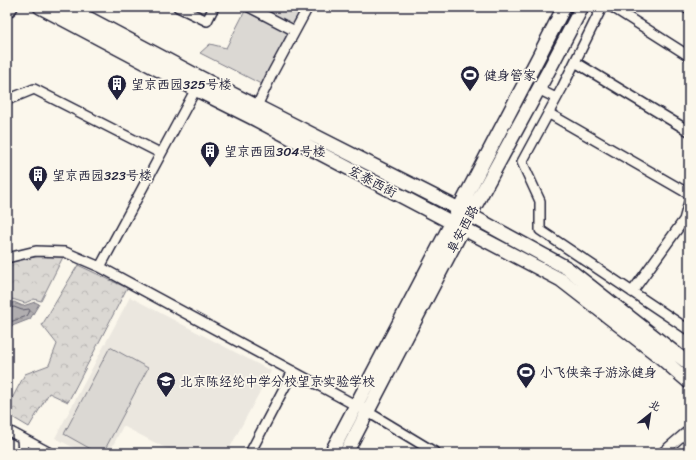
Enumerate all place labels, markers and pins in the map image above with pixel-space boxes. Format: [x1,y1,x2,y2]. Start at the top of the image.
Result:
sports icon: 健身管家 [459,64,481,92]
place label: 健身管家 [484,64,536,87]
building icon: 望京西园325号楼 [106,73,128,101]
place label: 望京西园325号楼 [131,73,232,96]
building icon: 望京西园304号楼 [199,140,221,168]
place label: 望京西园304号楼 [224,140,325,163]
building icon: 望京西园323号楼 [27,164,49,192]
place label: 望京西园323号楼 [52,164,152,187]
sports icon: 小飞侠亲子游泳健身 [515,361,537,389]
place label: 小飞侠亲子游泳健身 [540,361,657,384]
school or university icon: 北京陈经纶中学分校望京实验学校 [155,370,177,398]
place label: 北京陈经纶中学分校望京实验学校 [180,370,375,393]

